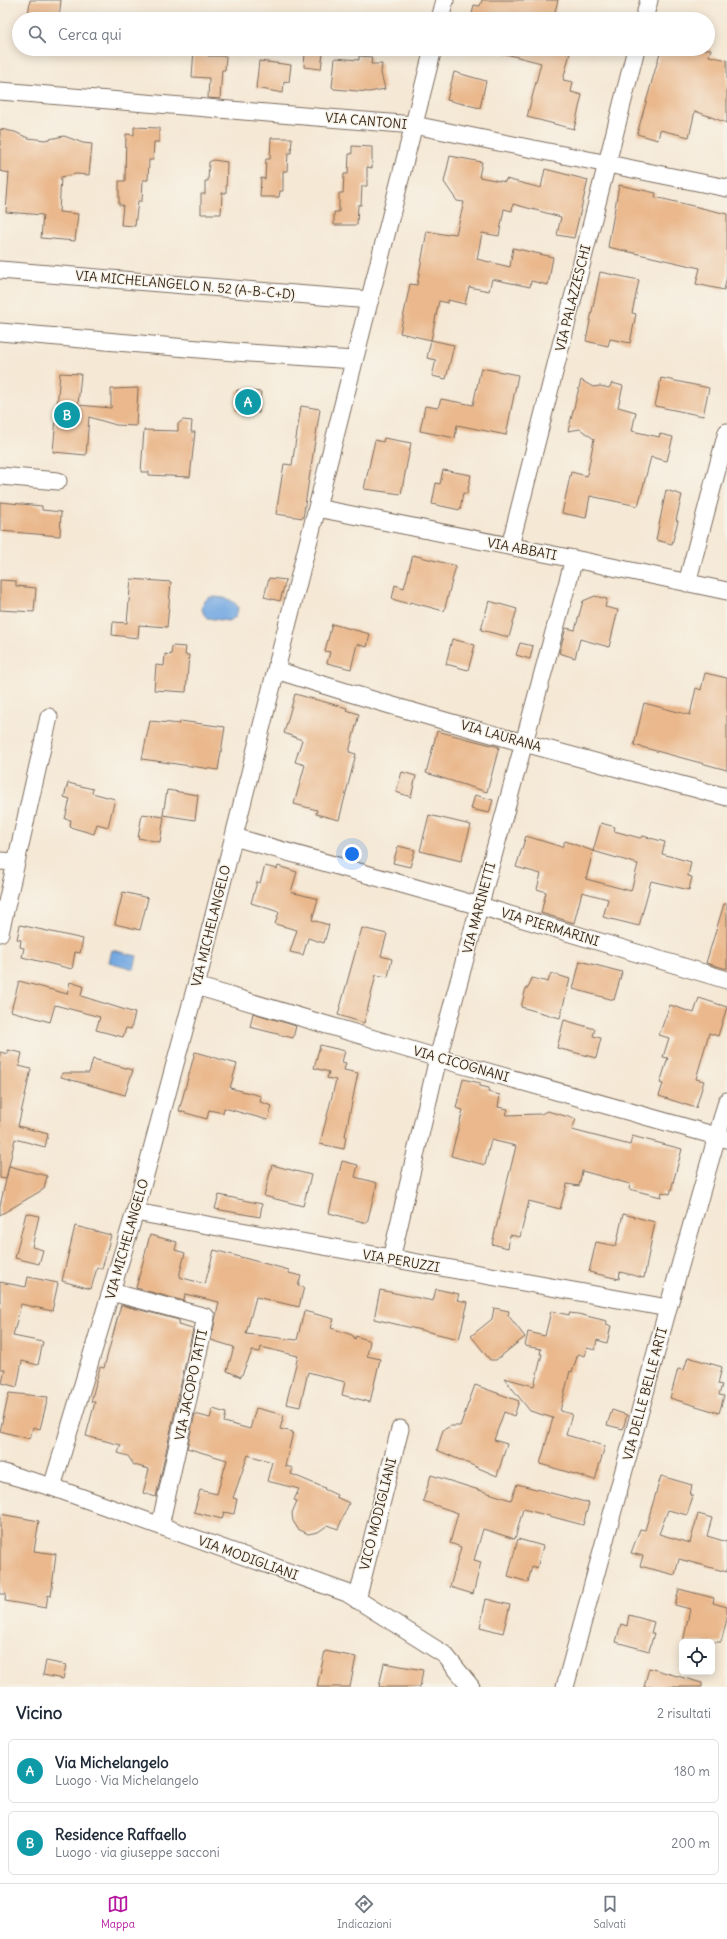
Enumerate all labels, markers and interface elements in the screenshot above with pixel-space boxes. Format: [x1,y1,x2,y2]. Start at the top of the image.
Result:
search box [12,12,715,56]
icon: search [26,23,48,45]
text: Cerca qui [58,25,122,44]
street label: VIA CANTONI [324,109,408,133]
street label: VIA PALAZZESCHI [552,243,595,353]
street label: VIA MICHELANGELO N. 52 (A-B-C+D) [75,267,295,303]
pin: A [235,387,261,417]
pin: B [54,400,80,430]
street label: VIA ABBATI [486,534,559,564]
street label: VIA LAURANA [459,716,543,756]
your location [342,844,362,864]
street label: VIA MARINETTI [459,860,499,956]
street label: VIA MICHELANGELO [188,863,234,989]
street label: VIA PIERMARINI [499,904,602,950]
street label: VIA CICOGNANI [411,1042,511,1086]
street label: VIA MICHELANGELO [102,1177,152,1301]
street label: VIA PERUZZI [361,1246,441,1276]
street label: VIA DELLE BELLE ARTI [619,1325,671,1462]
street label: VIA JACOPO TATTI [171,1328,211,1442]
street label: VICO MODIGLIANI [356,1456,400,1572]
street label: VIA MODIGLIANI [196,1532,301,1584]
map controls [679,1639,715,1675]
button: locate [679,1639,715,1675]
text: Vicino [16,1702,62,1724]
text: 2 risultati [657,1705,711,1722]
text: Via Michelangelo [55,1753,169,1772]
text: A [26,1763,34,1780]
text: 180 m [674,1763,710,1780]
text: Luogo · Via Michelangelo [55,1772,199,1789]
text: Residence Raffaello [55,1825,186,1844]
text: B [26,1835,34,1852]
text: 200 m [671,1835,710,1852]
text: Luogo · via giuseppe sacconi [55,1844,220,1861]
tab: Mappa [101,1893,135,1931]
tab: Indicazioni [337,1893,391,1931]
tab: Salvati [593,1893,626,1931]

